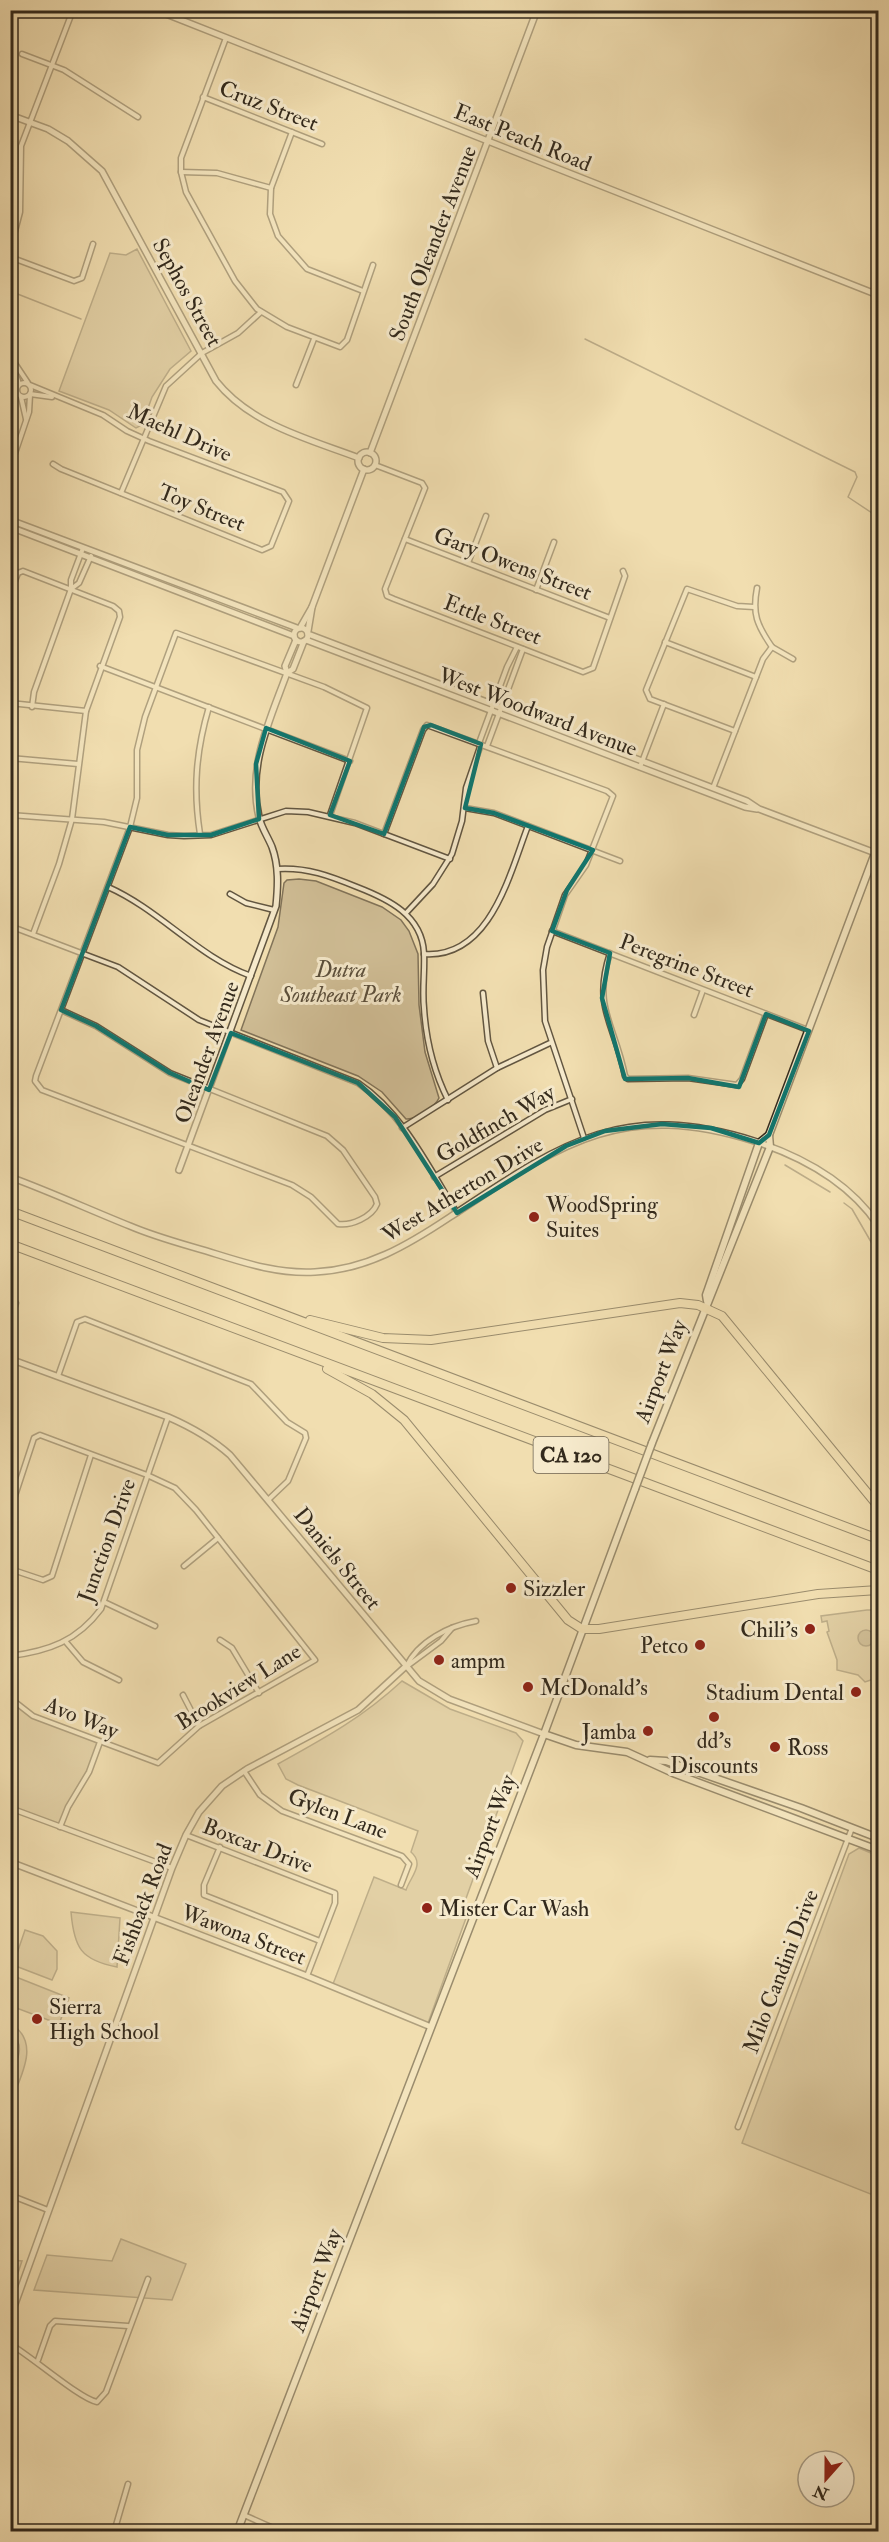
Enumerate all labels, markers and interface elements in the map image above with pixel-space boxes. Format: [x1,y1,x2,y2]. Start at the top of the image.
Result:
street label: Cruz Street [215,74,322,138]
street label: East Peach Road [450,98,596,178]
street label: South Oleander Avenue [383,142,483,345]
street label: Sephos Street [145,233,228,352]
street label: Maehl Drive [123,397,236,468]
street label: Toy Street [154,478,249,538]
street label: Gary Owens Street [430,521,596,607]
street label: Ettle Street [440,588,546,651]
street label: West Woodward Avenue [433,661,641,763]
street label: Peregrine Street [615,927,758,1004]
park label: Dutra Southeast Park [279,956,402,1009]
street label: Oleander Avenue [168,977,246,1127]
street label: Goldfinch Way [431,1078,560,1169]
street label: West Atherton Drive [376,1131,548,1249]
place label: WoodSpring Suites [545,1191,659,1244]
marker: WoodSpring Suites [527,1210,541,1224]
street label: Airport Way [628,1315,695,1428]
road number: CA 120 [534,1437,608,1473]
street label: Junction Drive [71,1475,142,1607]
street label: Daniels Street [287,1502,387,1616]
place label: Sizzler [523,1575,586,1603]
marker: Sizzler [504,1581,518,1595]
place label: Chili's [740,1616,798,1644]
marker: Chili's [803,1622,817,1636]
place label: Petco [640,1632,688,1660]
street label: Brookview Lane [171,1637,306,1736]
marker: Petco [693,1638,707,1652]
place label: ampm [451,1647,505,1676]
marker: ampm [432,1653,446,1667]
place label: McDonald's [540,1674,648,1702]
place label: Stadium Dental [706,1679,844,1707]
marker: McDonald's [521,1680,535,1694]
marker: Stadium Dental [849,1685,863,1699]
street label: Avo Way [40,1690,123,1745]
marker: dd's Discounts [707,1710,721,1724]
place label: Jamba [581,1718,637,1746]
marker: Jamba [641,1724,655,1738]
place label: dd's Discounts [670,1727,758,1780]
place label: Ross [787,1734,828,1762]
marker: Ross [768,1740,782,1754]
street label: Airport Way [457,1770,524,1883]
street label: Gylen Lane [284,1782,391,1846]
street label: Boxcar Drive [199,1812,317,1880]
street label: Fishback Road [107,1839,179,1969]
street label: Milo Candini Drive [737,1886,825,2057]
place label: Mister Car Wash [439,1895,590,1923]
street label: Wawona Street [176,1898,310,1972]
marker: Mister Car Wash [420,1901,434,1915]
place label: Sierra High School [49,1993,160,2046]
marker: Sierra High School [30,2012,44,2026]
street label: Airport Way [283,2224,350,2337]
north arrow [796,2449,856,2509]
text: N [810,2480,832,2504]

